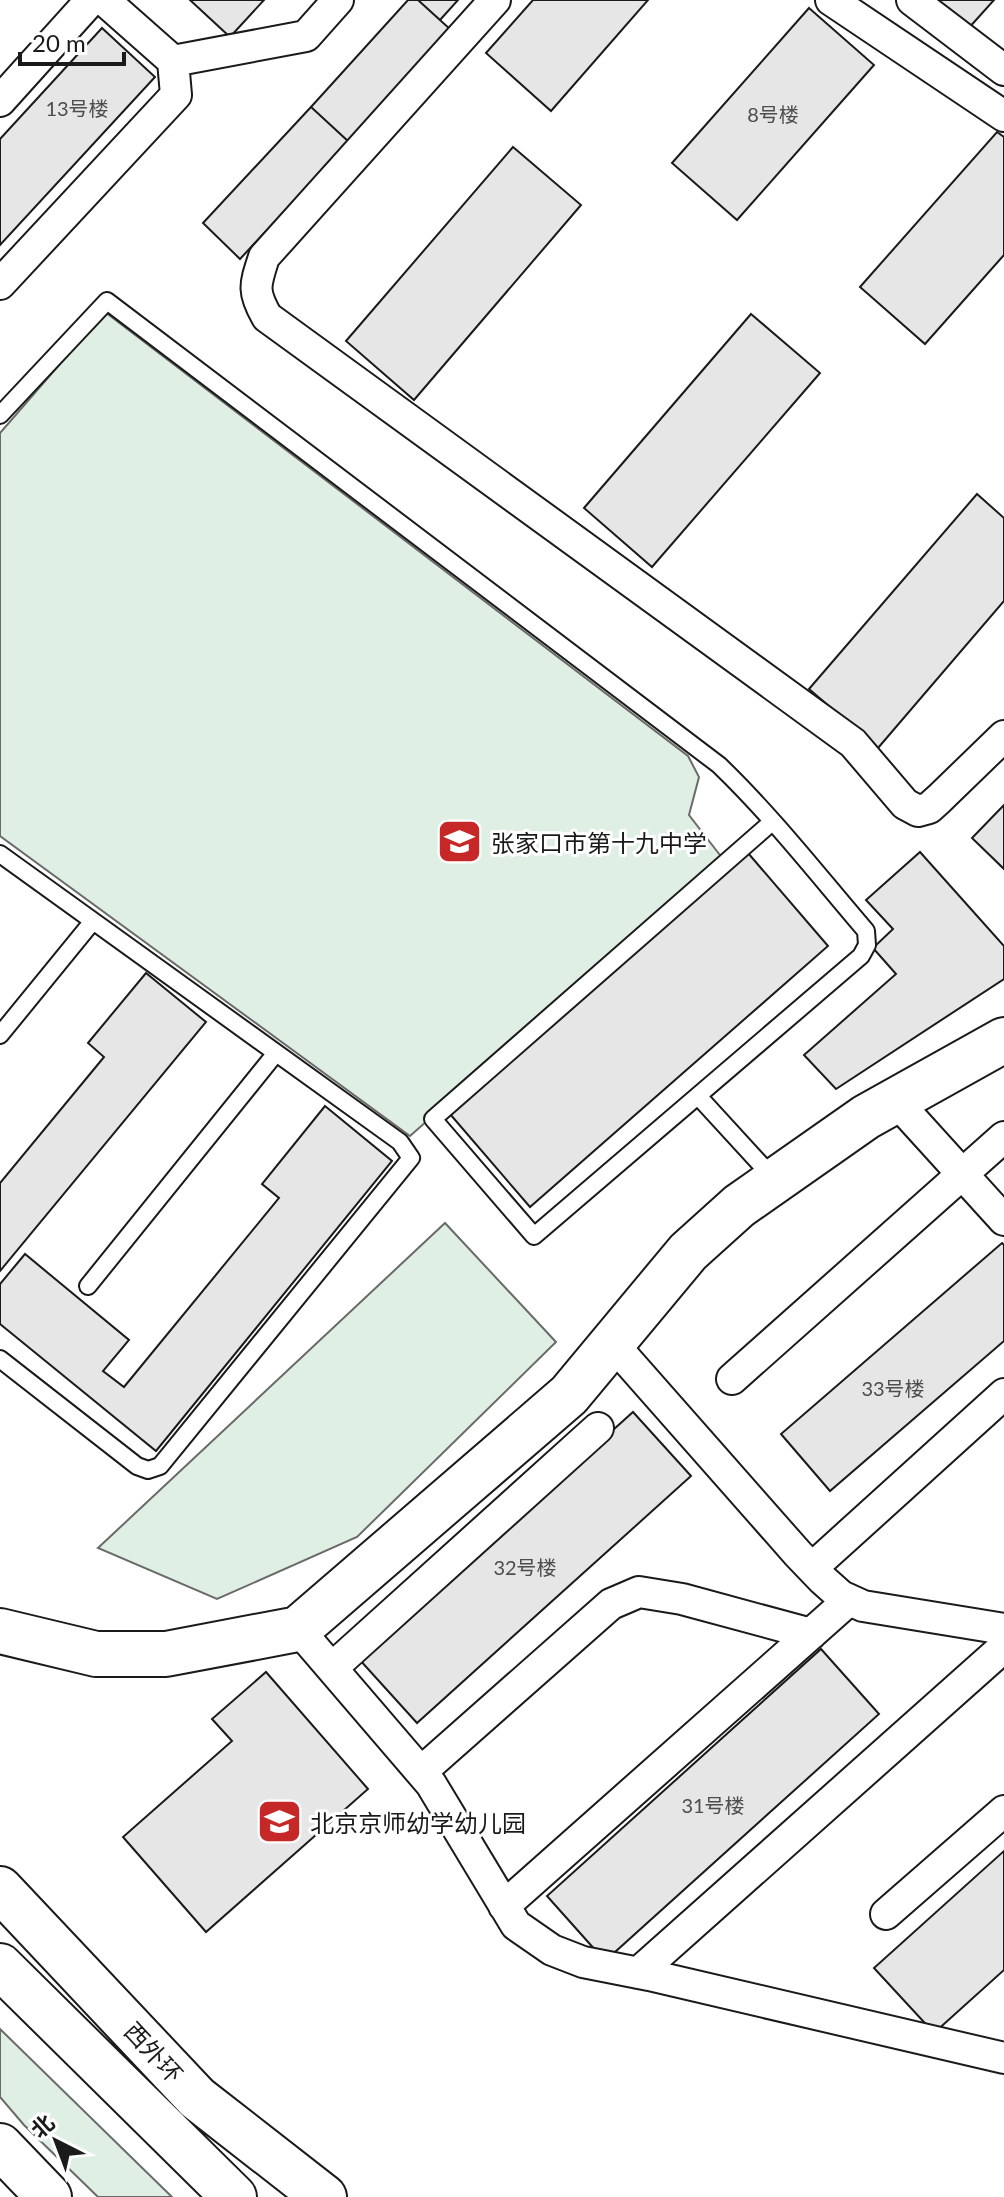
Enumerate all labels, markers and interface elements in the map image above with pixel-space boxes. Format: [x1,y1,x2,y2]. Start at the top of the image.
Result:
scale bar [20,16,124,66]
text: 20 m [32,28,86,57]
house number: 13号楼 [45,96,109,120]
house number: 8号楼 [747,102,799,126]
school or university icon: 张家口市第十九中学 [436,818,484,866]
place label: 张家口市第十九中学 [491,828,707,857]
house number: 33号楼 [861,1376,925,1400]
house number: 32号楼 [493,1555,557,1579]
house number: 31号楼 [681,1793,745,1817]
school or university icon: 北京京师幼学幼儿园 [255,1798,303,1846]
place label: 北京京师幼学幼儿园 [310,1808,526,1837]
street label: 西外环 [119,2016,189,2088]
north arrow [16,2101,96,2181]
text: 北 [25,2108,59,2143]

